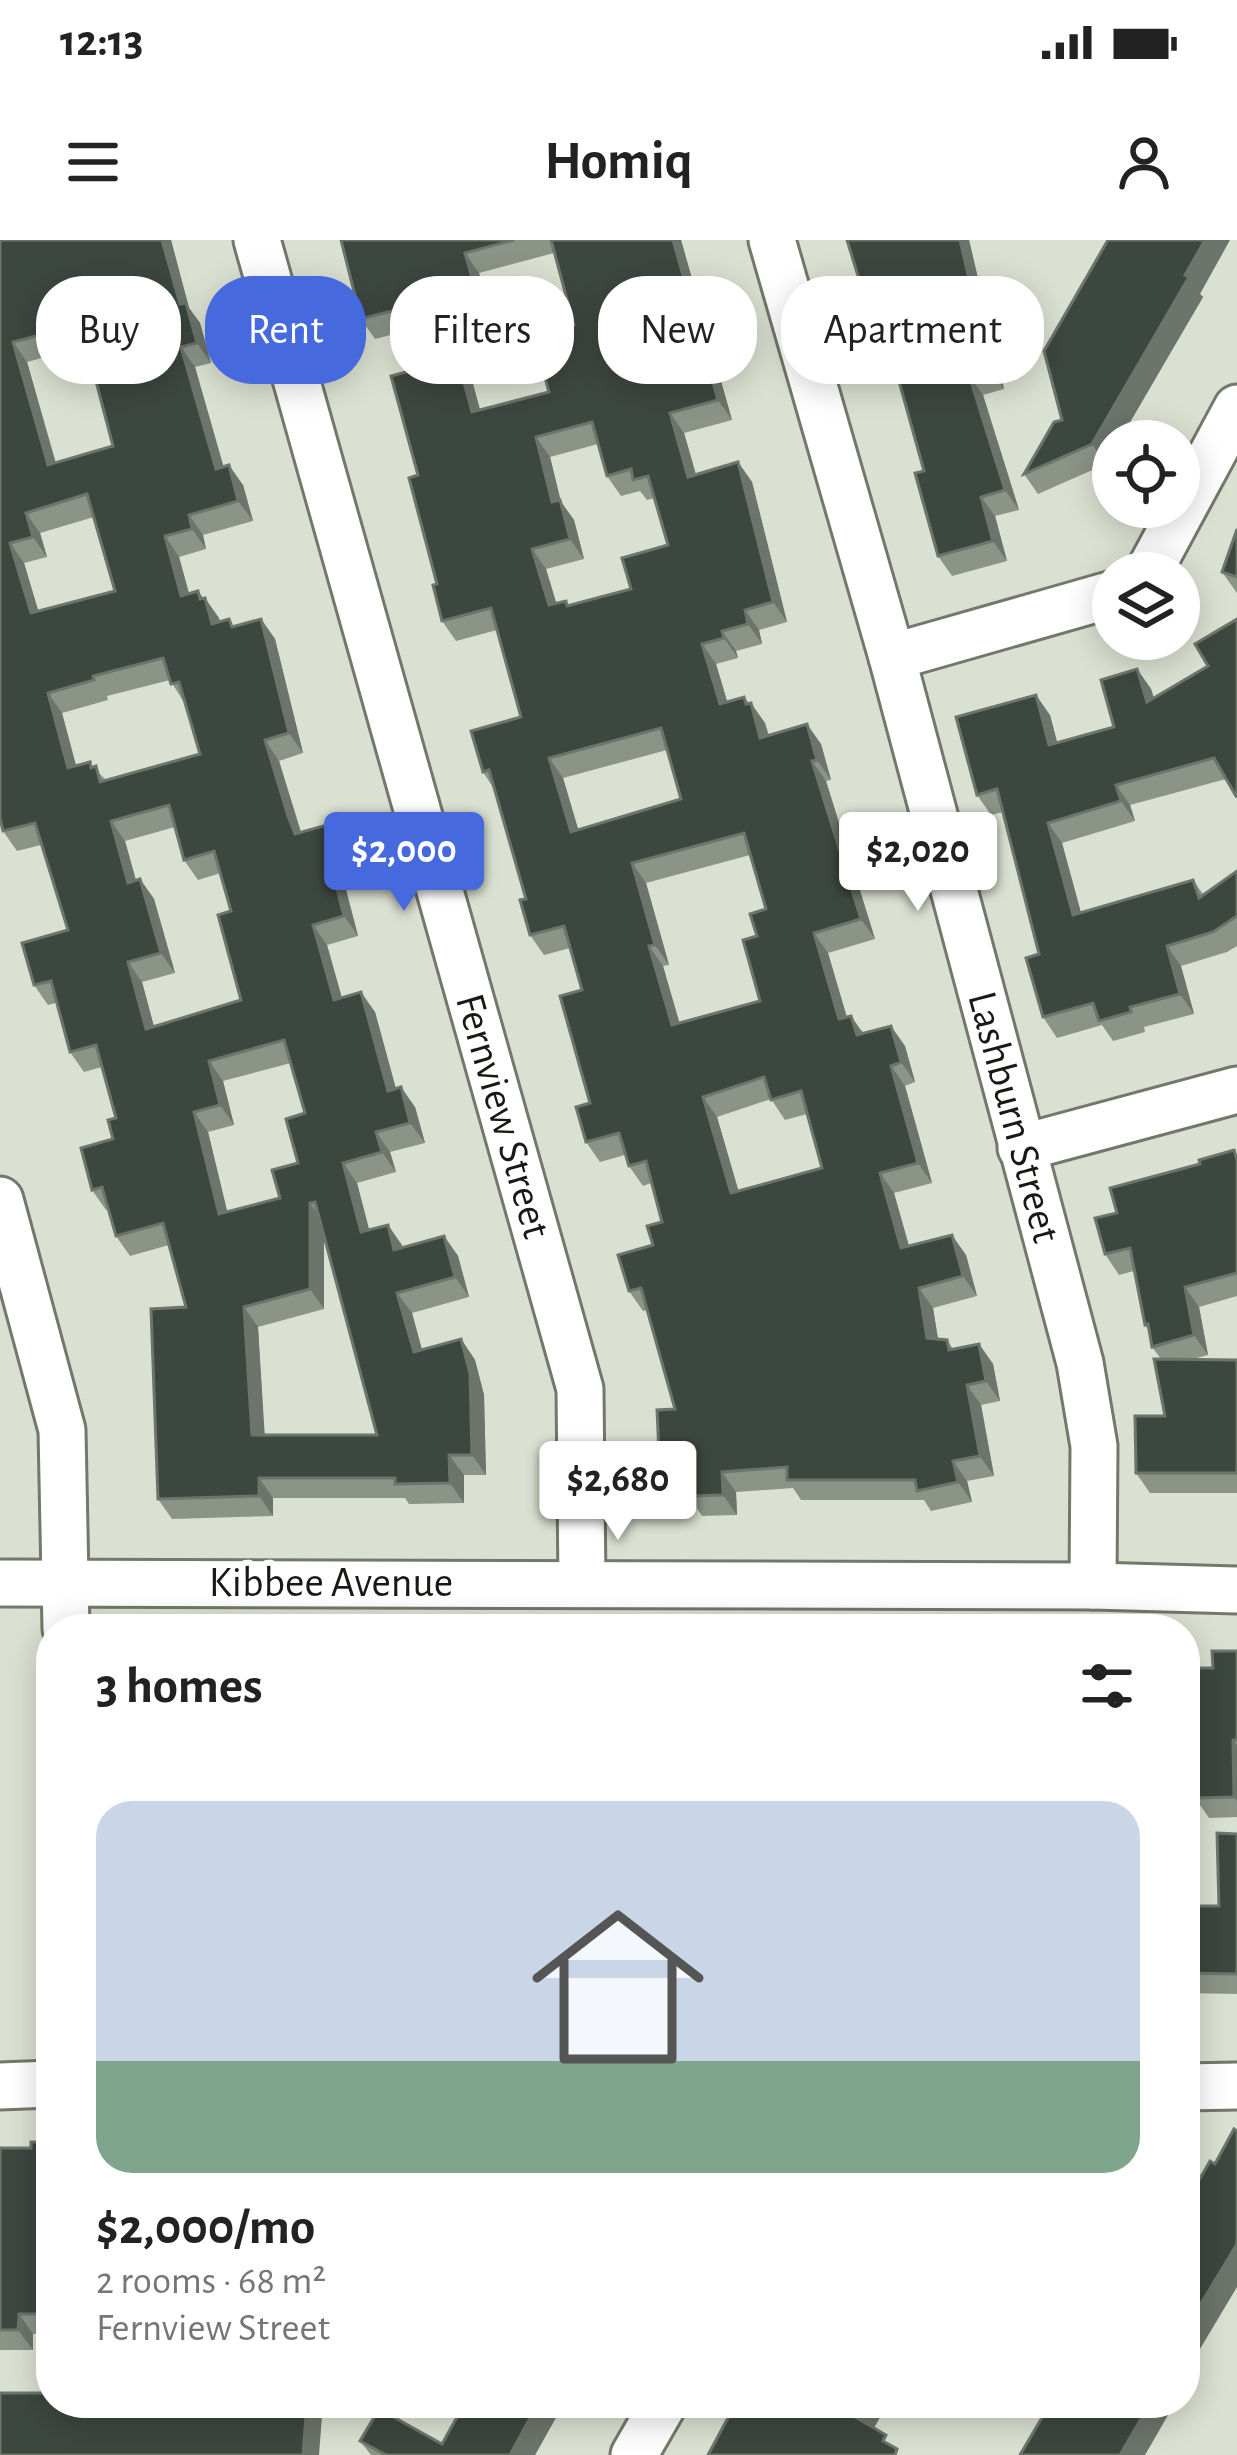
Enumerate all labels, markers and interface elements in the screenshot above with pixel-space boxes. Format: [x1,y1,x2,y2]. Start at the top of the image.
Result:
text: 12:13 [60,19,143,64]
icon: menu [60,129,126,195]
icon: person [1111,129,1177,195]
text: Homiq [544,135,693,189]
chip: Buy [36,276,181,384]
chip: Rent [205,276,366,384]
chip: Filters [390,276,574,384]
chip: New [598,276,757,384]
chip: Apartment [781,276,1044,384]
map controls [1092,420,1200,660]
button: locate [1092,420,1200,528]
button: layers [1092,552,1200,660]
pin: $2,000 [306,812,502,914]
pin: $2,020 [820,812,1016,914]
text: $2,000 [351,831,457,870]
text: $2,020 [866,831,970,870]
street label: Lashburn Street [960,987,1068,1247]
street label: Fernview Street [448,989,558,1243]
pin: $2,680 [520,1441,716,1543]
text: $2,680 [566,1460,670,1499]
street label: Kibbee Avenue [209,1562,453,1604]
icon: filters [1074,1653,1140,1719]
text: 3 homes [96,1661,263,1712]
icon: home [510,1879,726,2095]
text: $2,000/mo [96,2202,315,2253]
text: 2 rooms · 68 m² [96,2262,326,2301]
text: Fernview Street [96,2309,330,2348]

